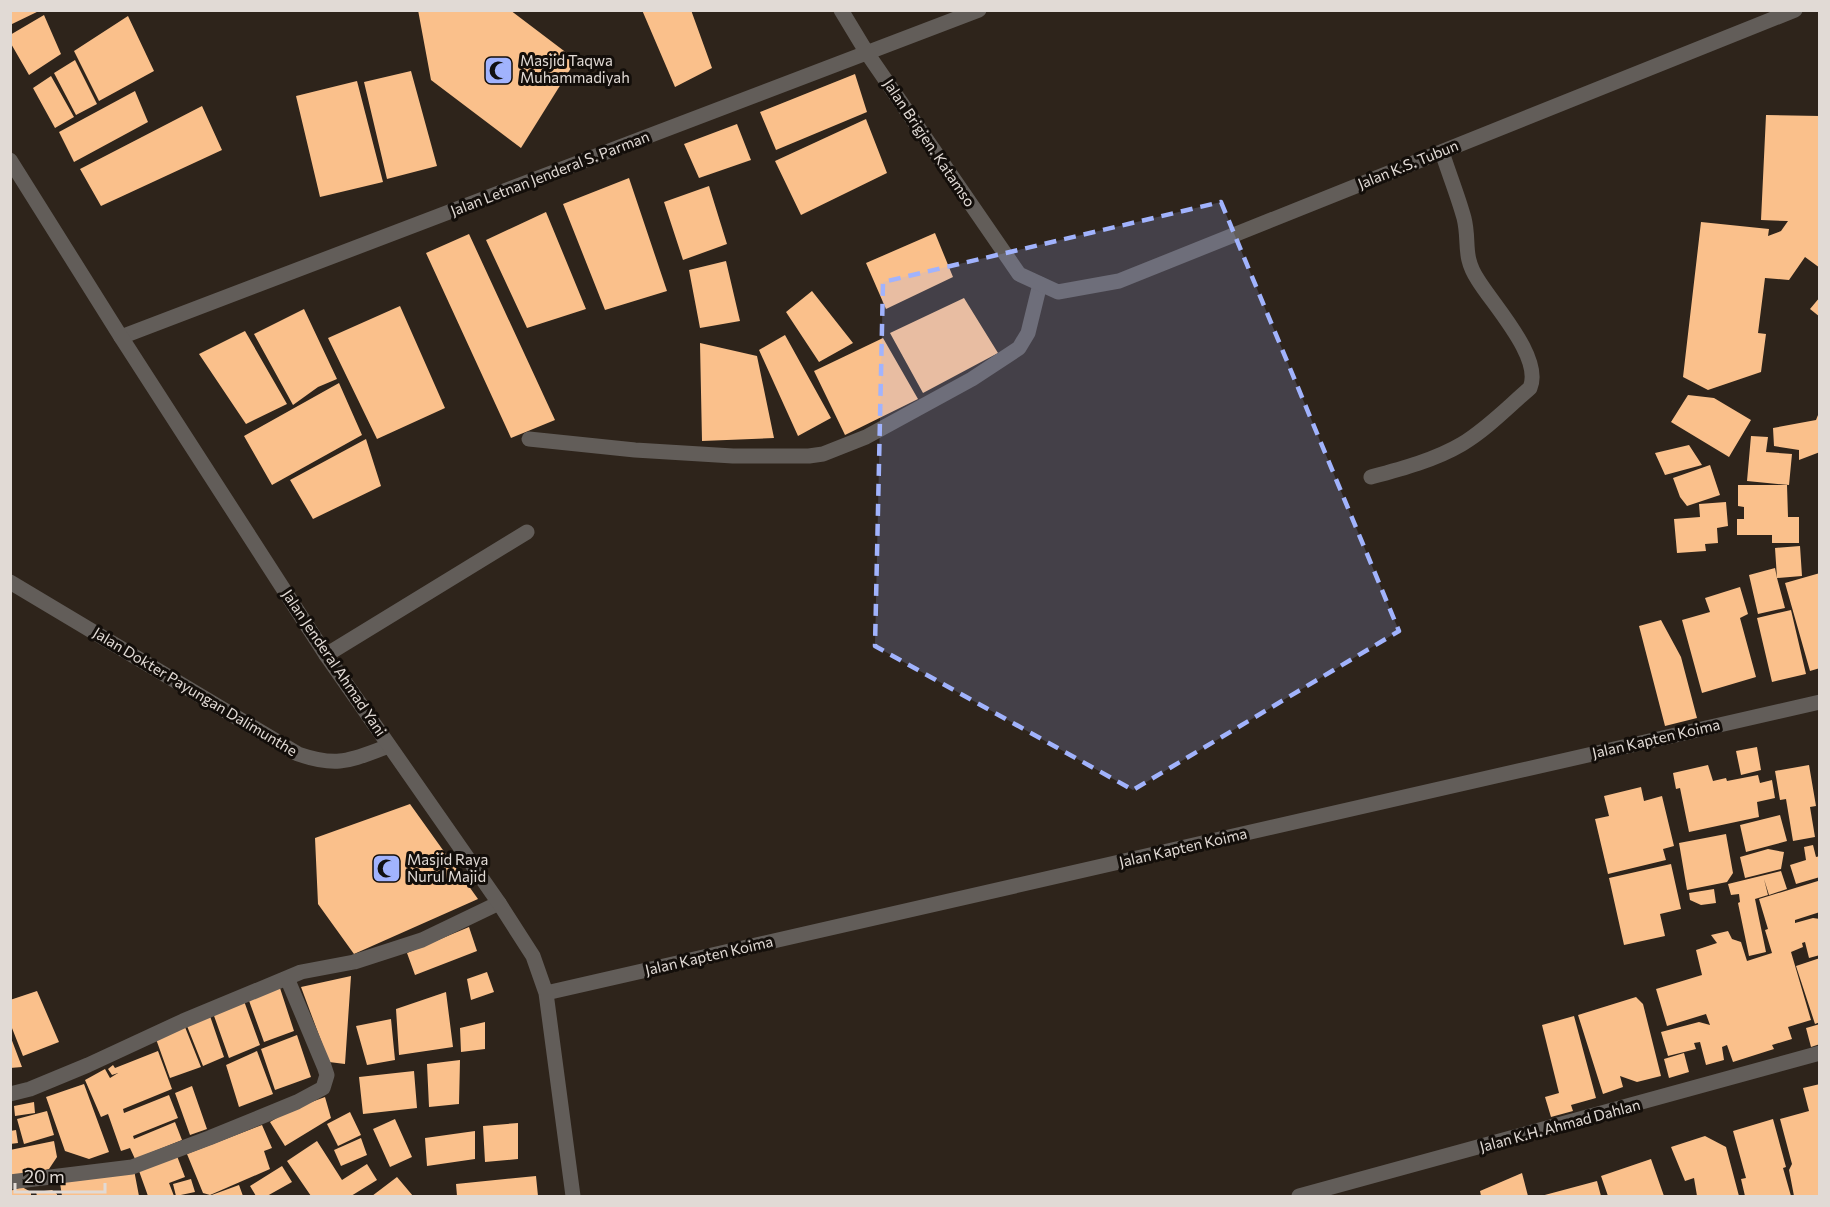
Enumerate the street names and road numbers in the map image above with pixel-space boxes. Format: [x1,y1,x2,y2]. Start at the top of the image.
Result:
street label: Jalan Brigjen. Katamso [880,75,979,210]
street label: Jalan Letnan Jenderal S. Parman [448,127,652,219]
street label: Jalan K.S. Tubun [1355,136,1460,192]
street label: Jalan Jenderal Ahmad Yani [279,586,391,739]
street label: Jalan Dokter Payungan Dalimunthe [90,623,301,759]
street label: Jalan Kapten Koima [1590,715,1721,761]
street label: Jalan Kapten Koima [1117,824,1248,870]
street label: Jalan Kapten Koima [643,932,774,978]
street label: Jalan K.H. Ahmad Dahlan [1477,1095,1642,1155]

